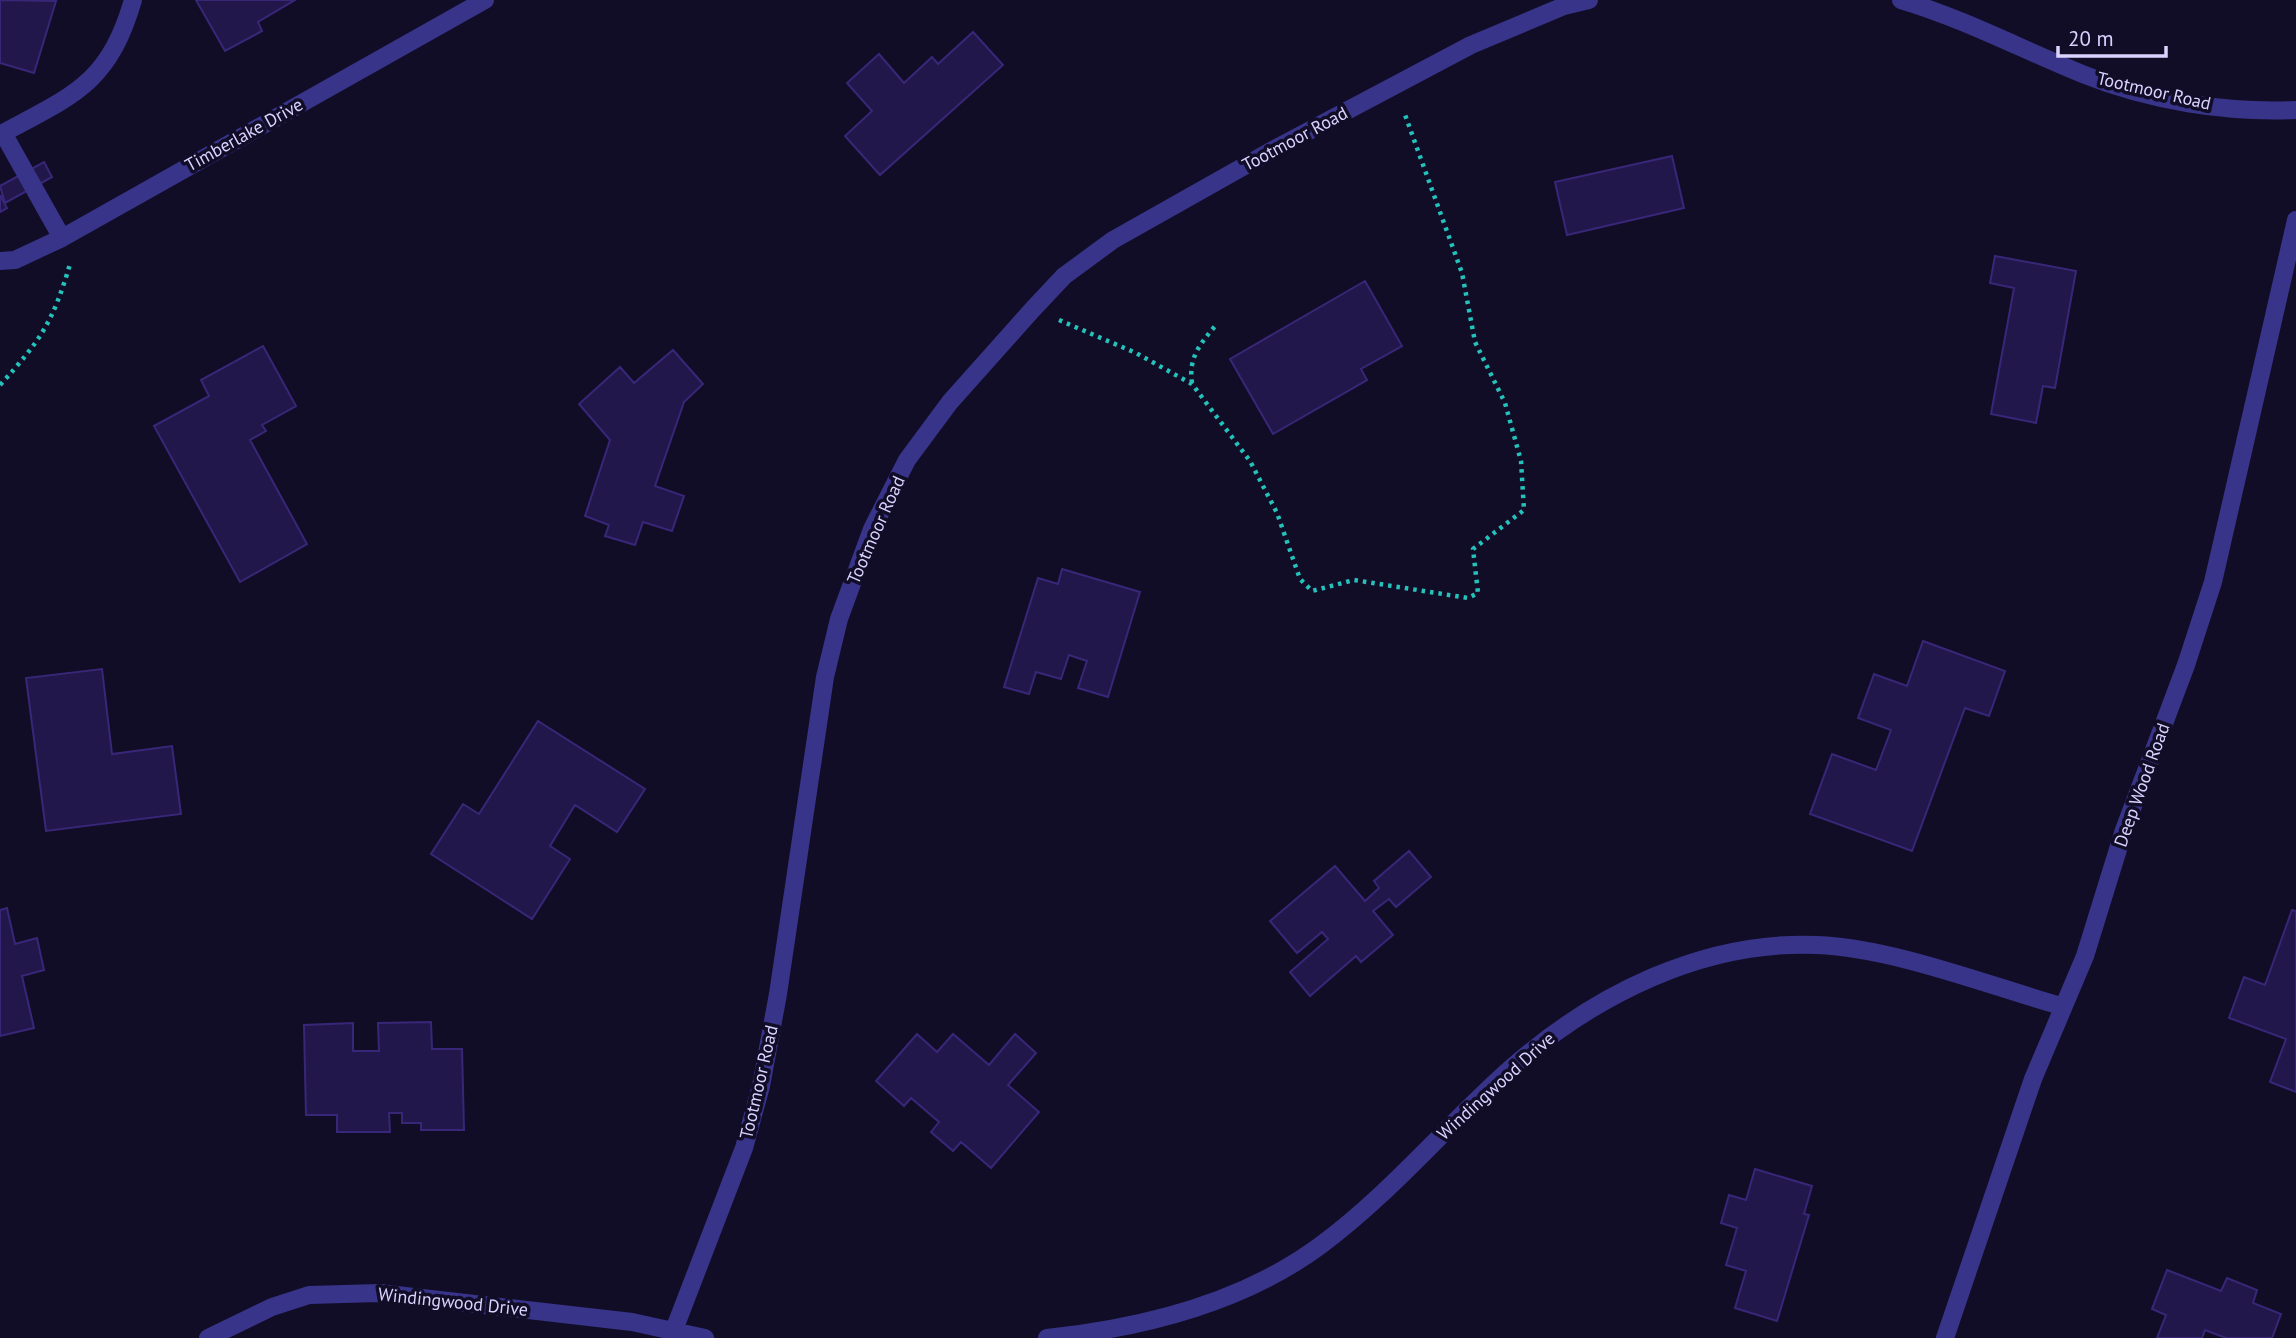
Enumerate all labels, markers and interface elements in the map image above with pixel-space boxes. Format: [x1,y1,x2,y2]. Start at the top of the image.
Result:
scale bar [2058,14,2166,58]
text: 20 m [2068,25,2114,52]
street label: Tootmoor Road [2095,66,2213,115]
street label: Timberlake Drive [181,93,307,176]
street label: Tootmoor Road [1238,101,1351,176]
street label: Tootmoor Road [841,472,910,587]
street label: Deep Wood Road [2108,720,2175,850]
street label: Tootmoor Road [734,1023,783,1141]
street label: Windingwood Drive [1432,1027,1559,1145]
street label: Windingwood Drive [377,1282,529,1321]

